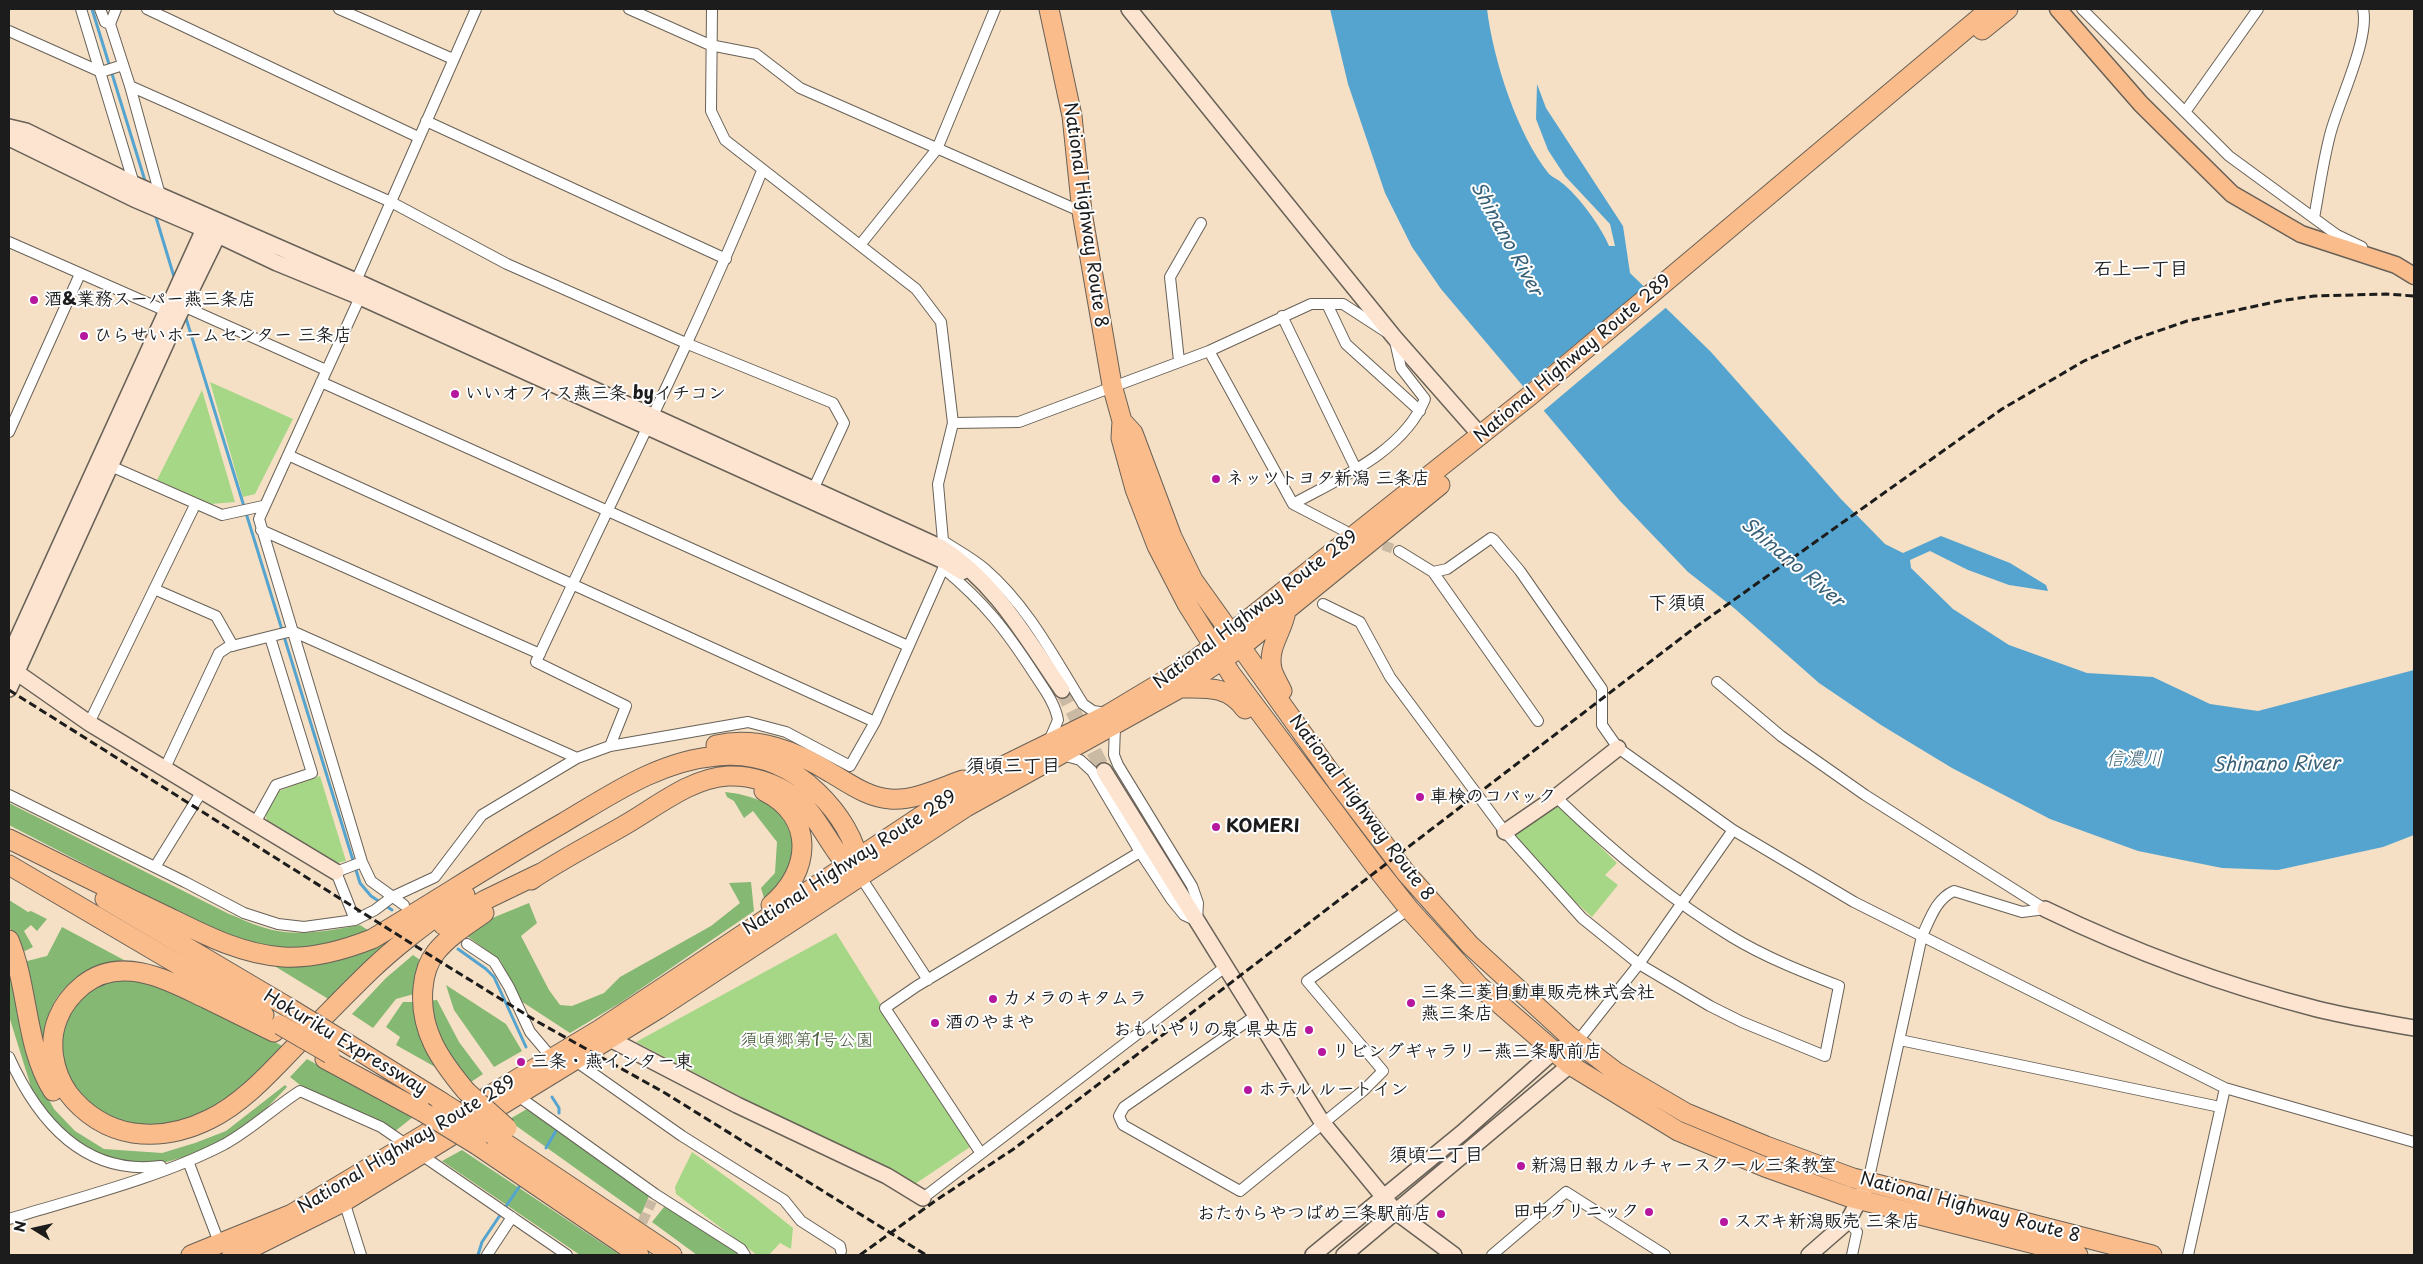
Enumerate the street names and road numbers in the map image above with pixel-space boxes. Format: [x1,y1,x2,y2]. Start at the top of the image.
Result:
street label: National Highway Route 8 [1058,101,1112,329]
street label: National Highway Route 289 [1470,270,1676,448]
street label: National Highway Route 289 [1150,526,1362,694]
street label: National Highway Route 8 [1284,711,1438,905]
street label: National Highway Route 289 [739,786,961,940]
street label: Hokuriku Expressway [259,986,431,1100]
street label: National Highway Route 289 [294,1071,520,1219]
street label: National Highway Route 8 [1857,1168,2083,1248]

